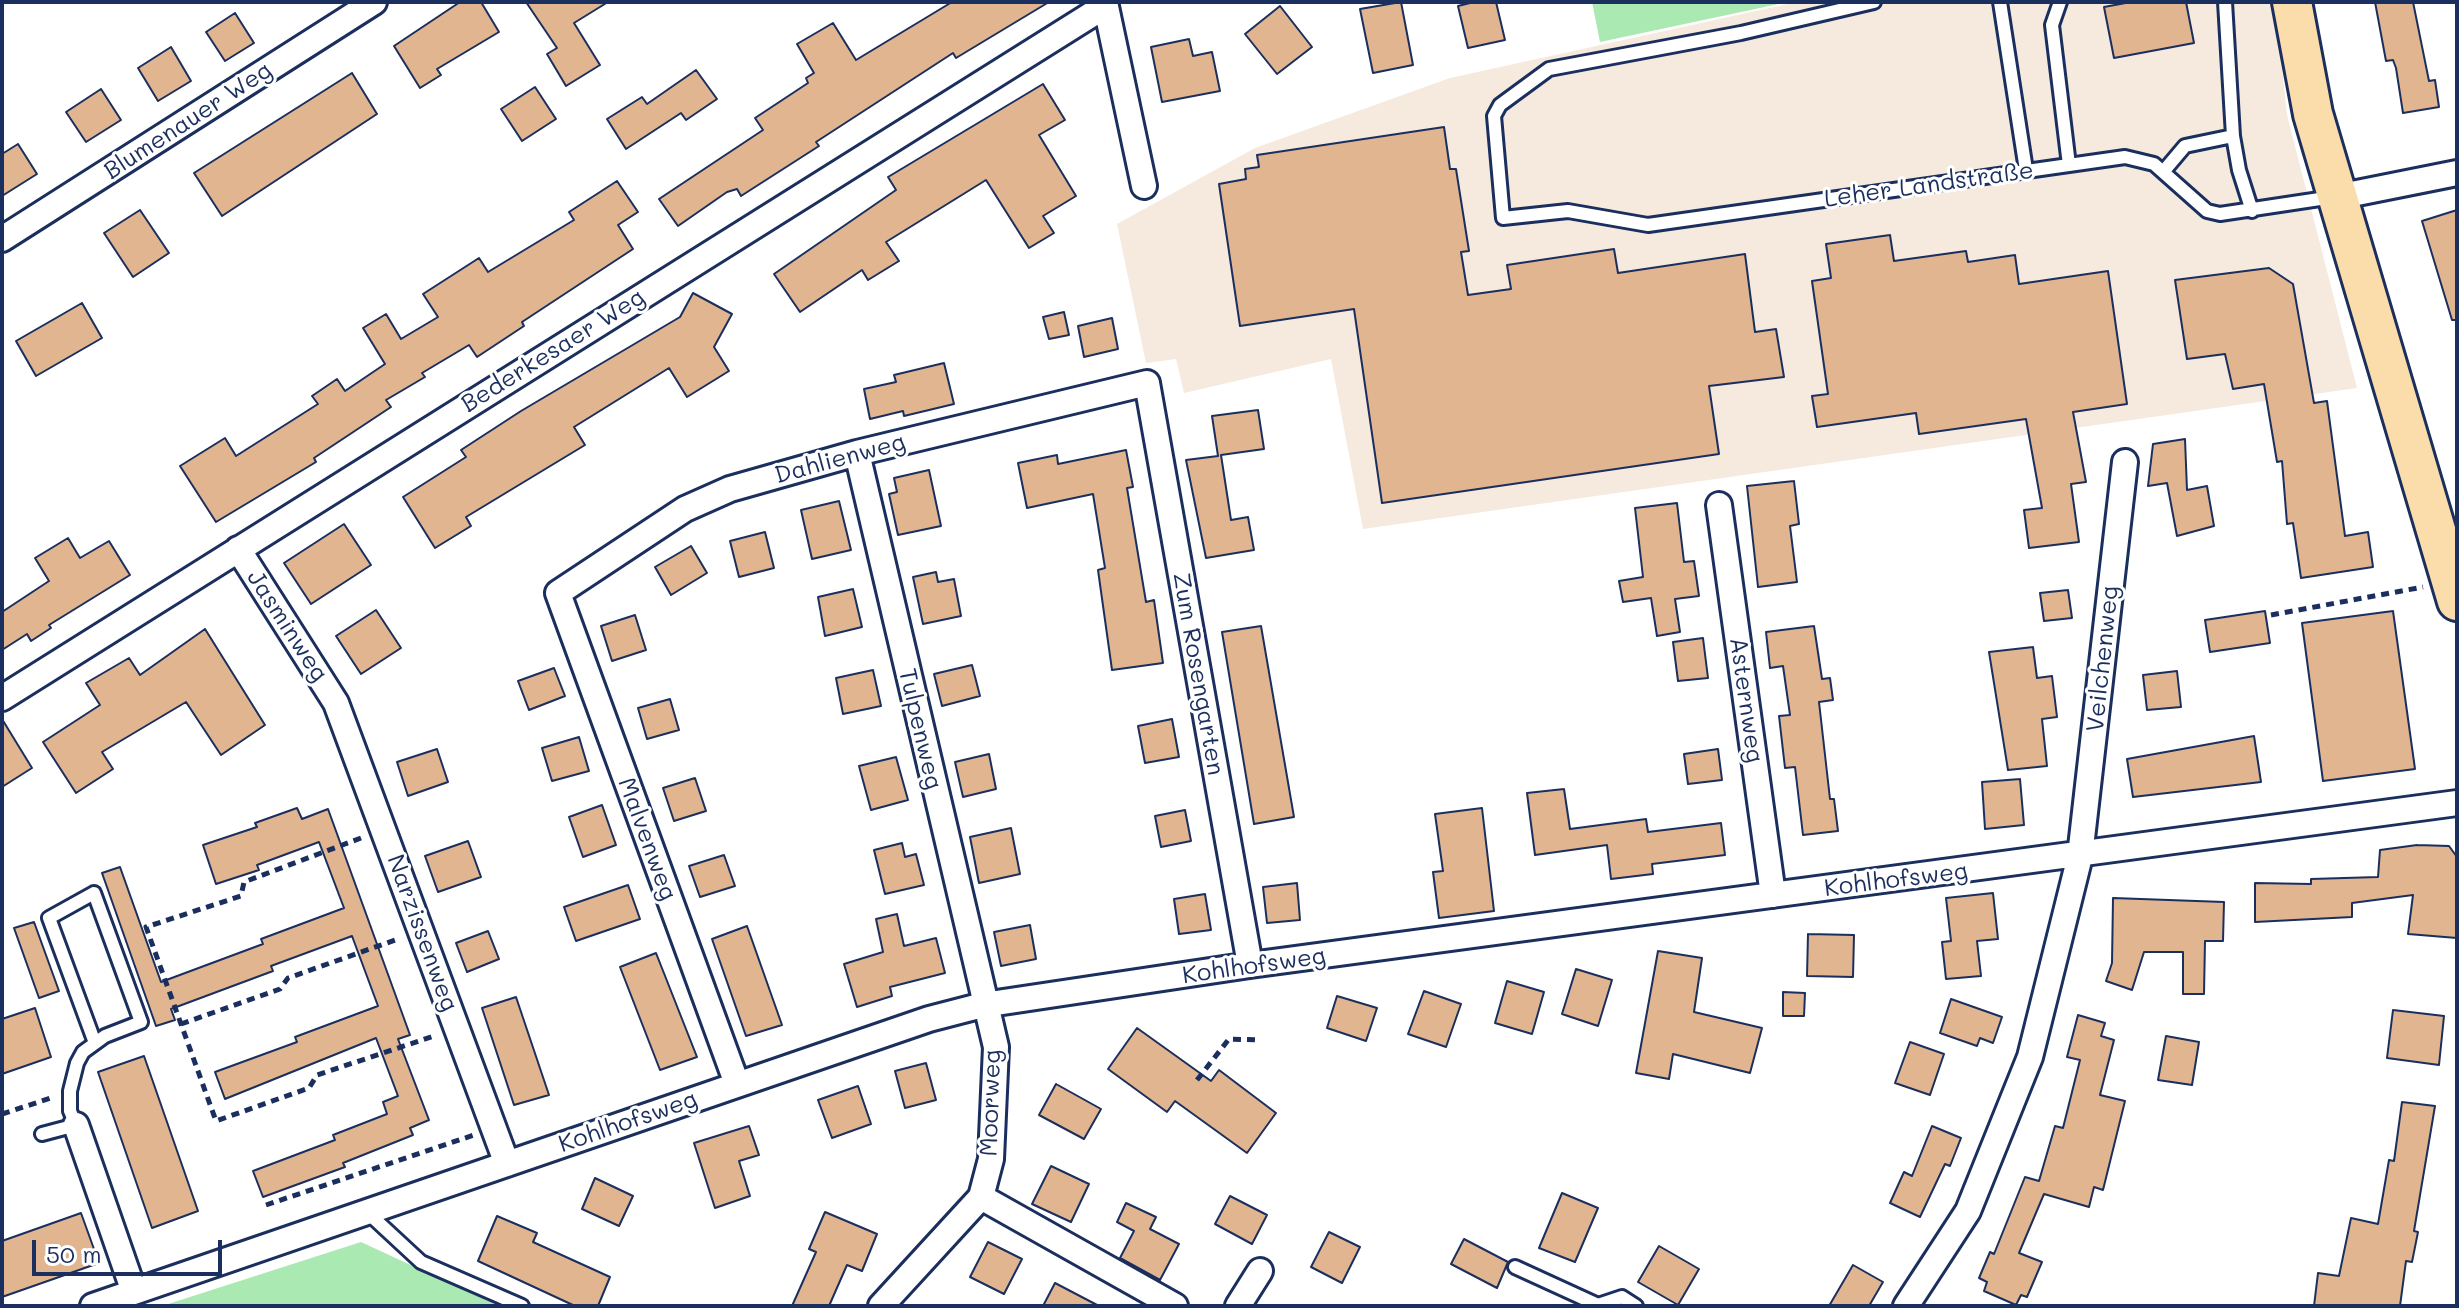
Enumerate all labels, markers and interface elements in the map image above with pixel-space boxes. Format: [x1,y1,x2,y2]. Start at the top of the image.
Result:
street label: Blumenauer Weg [99,56,277,186]
street label: Leher Landstraße [1823,156,2035,214]
street label: Bederkesaer Weg [456,283,650,419]
street label: Dahlienweg [772,428,908,490]
street label: Jasminweg [240,565,334,687]
street label: Zum Rosengarten [1166,570,1230,778]
street label: Veilchenweg [2081,584,2125,734]
street label: Asternweg [1723,635,1769,765]
street label: Tulpenweg [892,666,948,792]
street label: Malvenweg [612,774,682,904]
street label: Narzissenweg [380,851,464,1015]
street label: Kohlhofsweg [1823,857,1969,903]
street label: Kohlhofsweg [1180,942,1328,990]
street label: Moorweg [975,1049,1007,1157]
street label: Kohlhofsweg [555,1085,701,1159]
scale bar [36,1224,226,1274]
text: 50 m [46,1238,102,1269]

